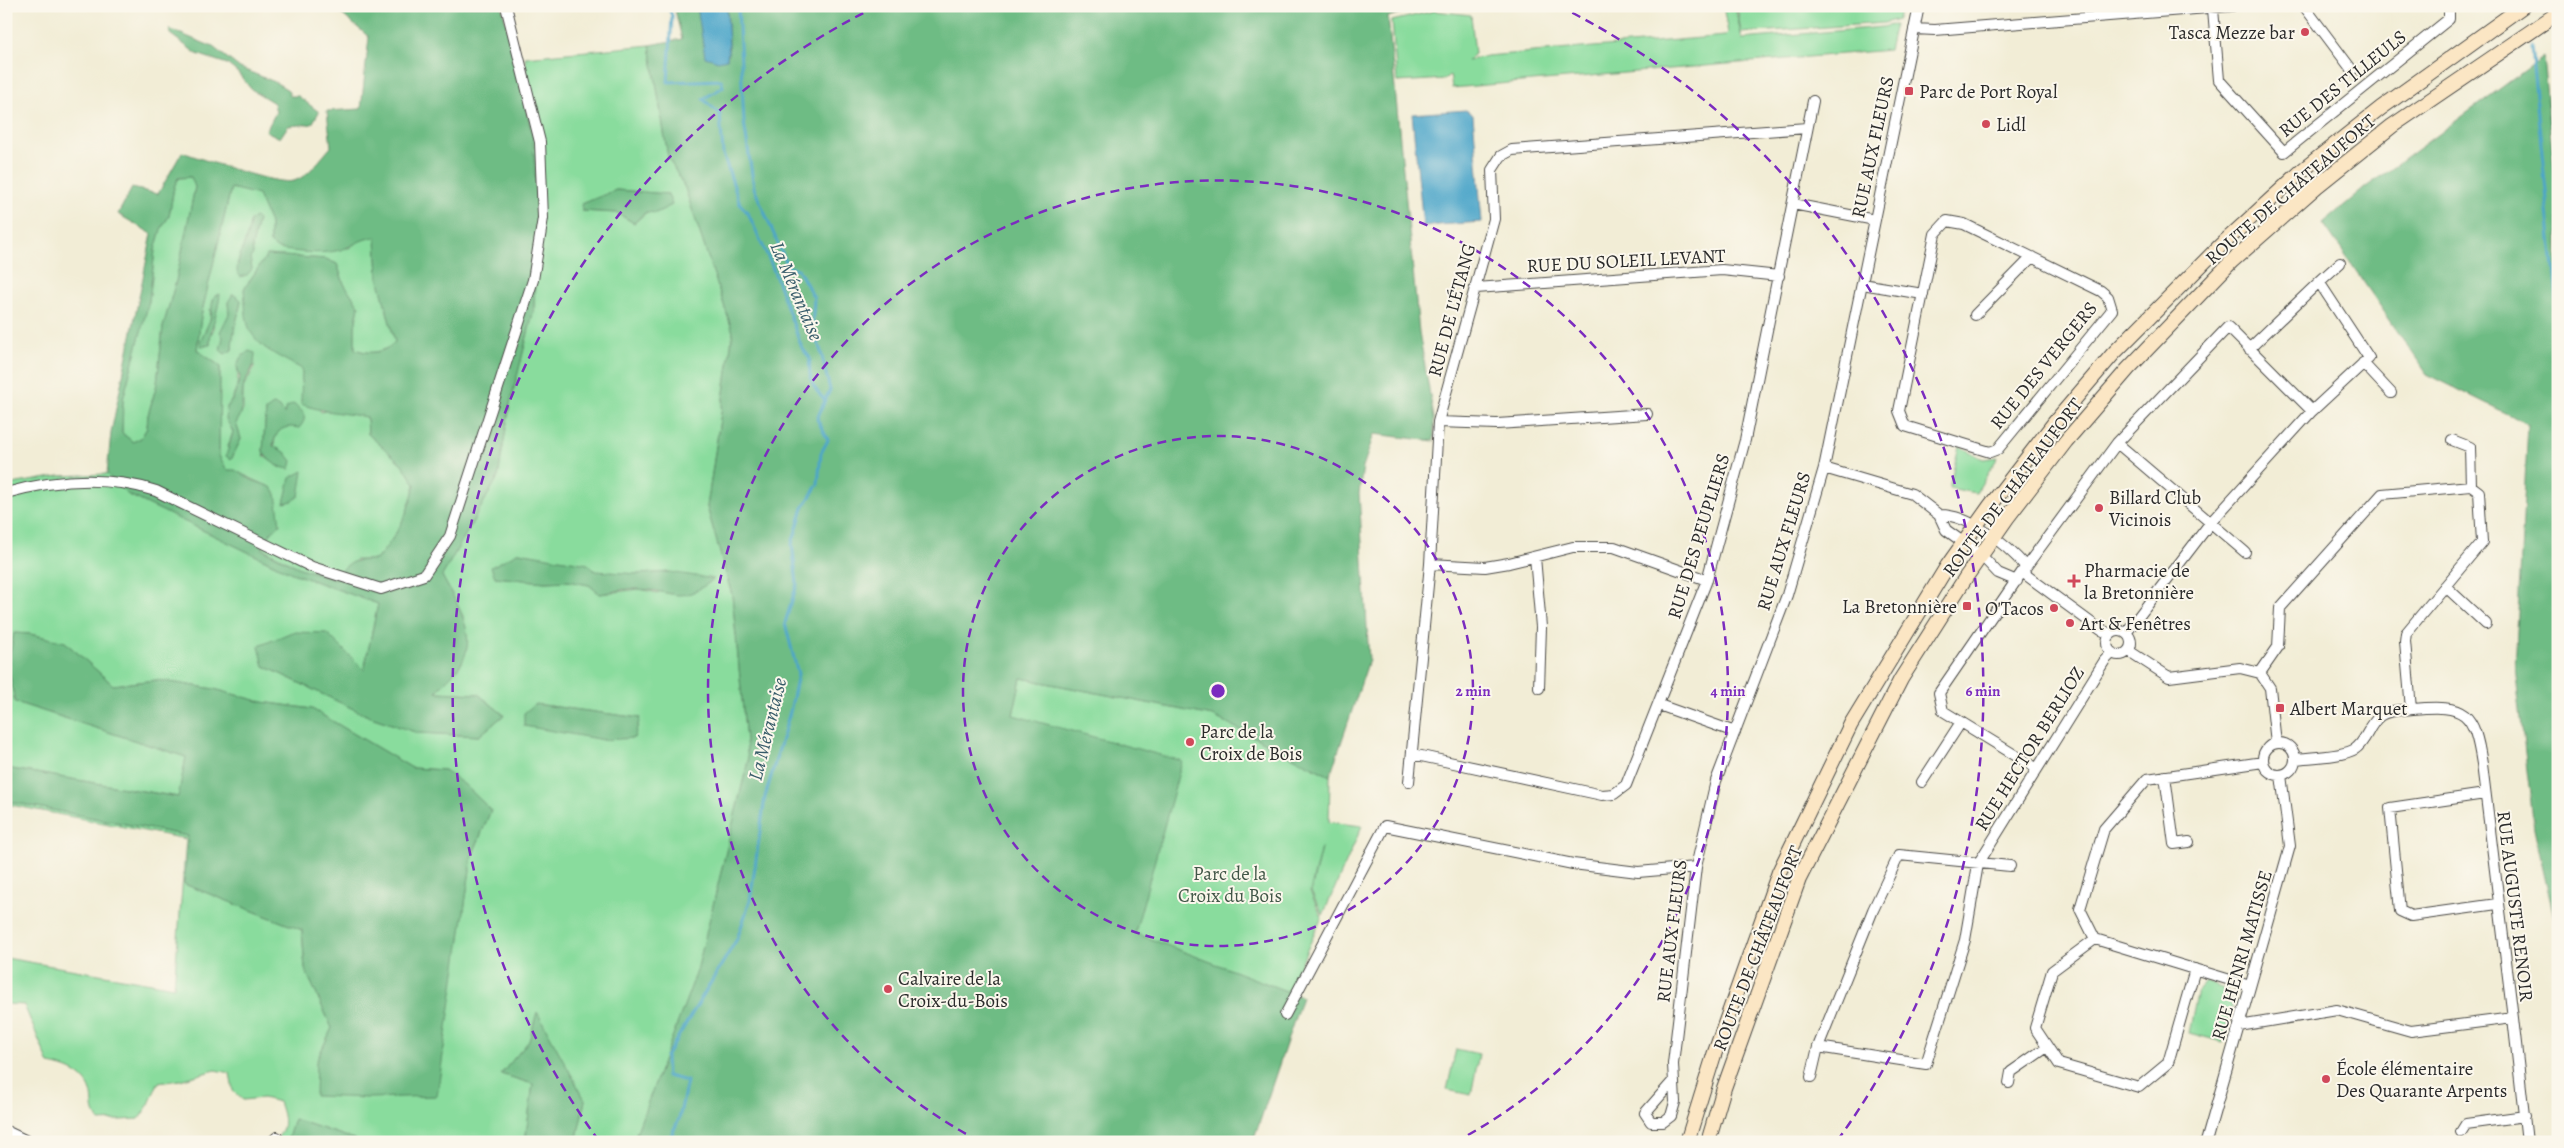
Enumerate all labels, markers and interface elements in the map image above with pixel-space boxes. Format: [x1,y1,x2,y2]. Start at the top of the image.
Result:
place label: Tasca Mezze bar [2169,20,2295,46]
street label: RUE DES TILLEULS [2273,24,2412,143]
marker: Tasca Mezze bar [2299,26,2311,38]
street label: RUE AUX FLEURS [1845,74,1901,220]
place label: Parc de Port Royal [1919,79,2058,105]
marker: Parc de Port Royal [1903,85,1915,97]
street label: ROUTE DE CHÂTEAUFORT [2200,108,2382,271]
place label: Lidl [1996,112,2026,138]
marker: Lidl [1980,118,1992,130]
water label: La Mérantaise [764,238,830,345]
street label: RUE DE L'ÉTANG [1422,241,1482,380]
street label: RUE DU SOLEIL LEVANT [1526,243,1727,279]
street label: RUE DES VERGERS [1984,296,2103,435]
street label: ROUTE DE CHÂTEAUFORT [1937,392,2089,582]
street label: RUE DES PEUPLIERS [1661,450,1736,622]
street label: RUE AUX FLEURS [1750,469,1817,614]
place label: Billard Club Vicinois [2108,485,2201,533]
marker: Billard Club Vicinois [2093,502,2105,514]
place label: Pharmacie de la Bretonnière [2084,558,2194,606]
marker: Pharmacie de la Bretonnière [2068,575,2080,587]
place label: La Bretonnière [1842,594,1957,620]
place label: O'Tacos [1985,596,2044,622]
marker: La Bretonnière [1961,600,1973,612]
marker: O'Tacos [2048,602,2060,614]
place label: Art & Fenêtres [2079,611,2191,637]
marker: Art & Fenêtres [2064,617,2076,629]
street label: RUE HECTOR BERLIOZ [1969,661,2091,836]
water label: La Mérantaise [742,675,793,783]
text: 2 min [1455,681,1491,701]
text: 4 min [1710,681,1746,701]
text: 6 min [1966,681,2001,701]
centre of rings [1209,682,1227,700]
place label: Albert Marquet [2289,696,2408,722]
marker: Albert Marquet [2274,702,2286,714]
place label: Parc de la Croix de Bois [1200,719,1302,767]
marker: Parc de la Croix de Bois [1184,736,1196,748]
street label: RUE AUGUSTE RENOIR [2490,809,2540,1003]
street label: ROUTE DE CHÂTEAUFORT [1707,841,1809,1055]
street label: RUE AUX FLEURS [1650,858,1694,1004]
park label: Parc de la Croix du Bois [1178,861,1282,909]
street label: RUE HENRI MATISSE [2205,867,2279,1043]
place label: Calvaire de la Croix-du-Bois [898,966,1008,1014]
marker: Calvaire de la Croix-du-Bois [882,983,894,995]
place label: École élémentaire Des Quarante Arpents [2336,1056,2507,1104]
marker: École élémentaire Des Quarante Arpents [2320,1073,2332,1085]

